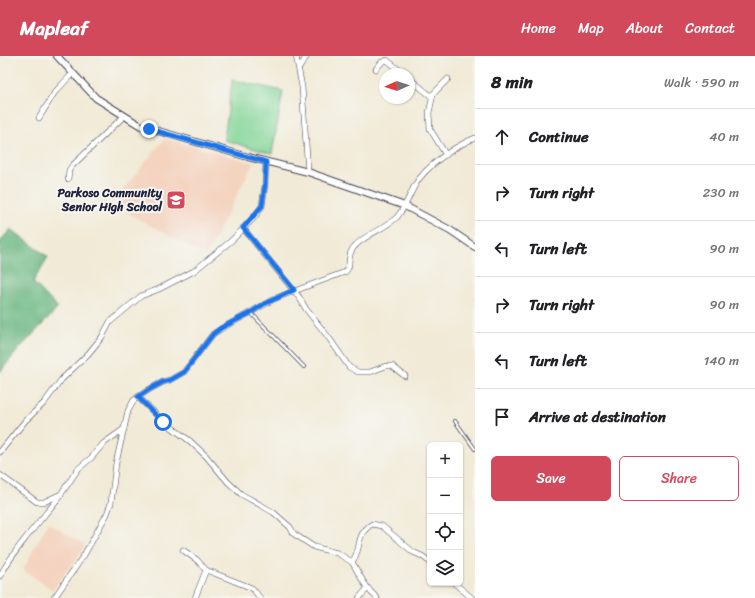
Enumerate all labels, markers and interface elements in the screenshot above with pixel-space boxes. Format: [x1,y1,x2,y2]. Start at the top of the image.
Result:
text: Mapleaf [20,12,88,45]
text: Home [521,16,556,41]
text: Map [578,16,604,41]
text: About [626,16,663,41]
text: Contact [685,16,735,41]
text: 8 min [491,67,533,97]
north arrow [379,68,415,104]
text: Walk · 590 m [664,71,739,94]
route end [140,120,158,138]
text: Continue [529,124,589,150]
text: 40 m [709,125,739,148]
icon: ahead [491,126,513,148]
text: Turn right [529,180,594,206]
text: 230 m [703,181,739,204]
place label: Parkoso Community Senior High School [58,182,163,218]
icon: right [491,182,513,204]
school or university icon: Parkoso Community Senior High School [165,189,187,211]
text: Turn left [529,236,587,262]
text: 90 m [709,237,739,260]
icon: left [491,238,513,260]
text: Turn right [529,292,594,318]
text: 90 m [709,293,739,316]
icon: right [491,294,513,316]
text: Turn left [529,348,587,374]
text: 140 m [704,349,739,372]
icon: left [491,350,513,372]
text: Arrive at destination [529,404,666,430]
icon: arrive [491,406,513,428]
route start [154,413,172,431]
map controls [427,442,463,586]
button: + [427,442,463,478]
button: Save [491,456,611,501]
button: Share [619,456,739,501]
button: − [427,478,463,514]
button: locate [427,514,463,550]
button: layers [427,550,463,586]

